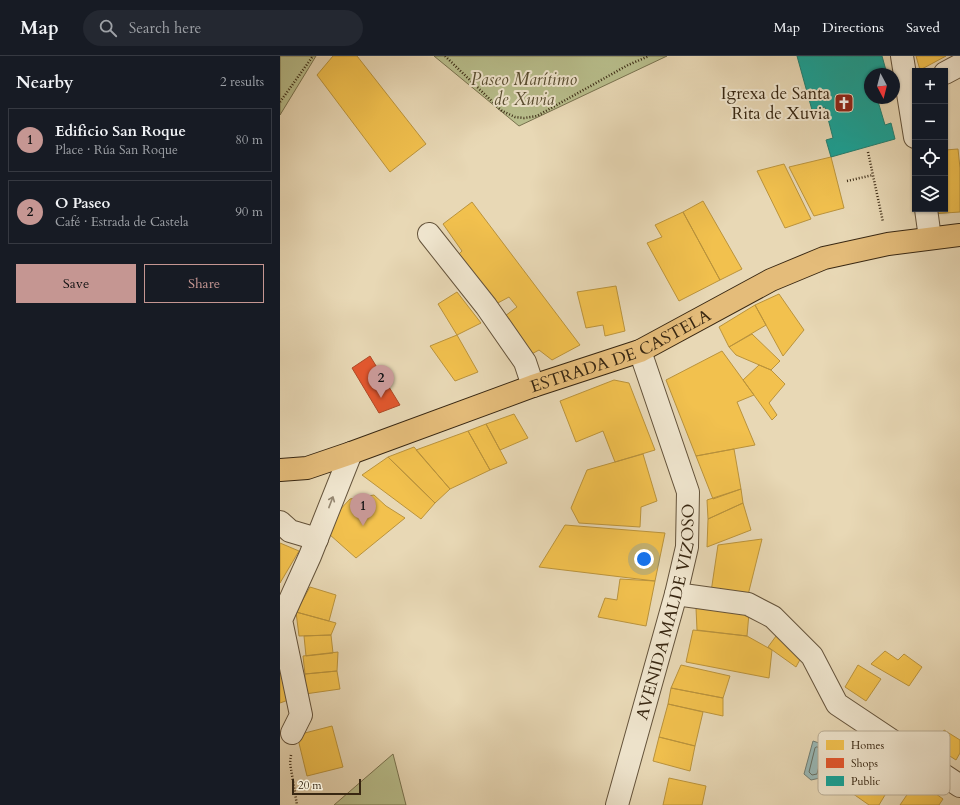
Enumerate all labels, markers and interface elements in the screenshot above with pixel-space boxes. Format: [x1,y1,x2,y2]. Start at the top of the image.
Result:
search box [83,10,363,46]
text: Map [20,15,59,41]
icon: search [97,17,119,39]
text: Search here [129,18,201,38]
text: Map [774,18,800,37]
text: Directions [822,18,884,37]
text: Saved [906,18,940,37]
park label: Paseo Marítimo de Xuvia [471,68,577,111]
north arrow [864,68,900,104]
map controls [912,68,948,212]
button: + [912,68,948,104]
text: Nearby [16,71,73,94]
text: 2 results [220,73,264,91]
place label: Igrexa de Santa Rita de Xuvia [721,82,831,125]
church icon: Igrexa de Santa Rita de Xuvia [833,92,855,114]
button: − [912,104,948,140]
text: Edificio San Roque [55,121,186,141]
text: 1 [27,131,33,149]
text: 80 m [235,131,263,149]
button: locate [912,140,948,176]
text: Place · Rúa San Roque [55,141,178,159]
button: layers [912,176,948,212]
text: O Paseo [55,193,110,213]
text: 2 [27,203,33,221]
text: 90 m [235,203,263,221]
text: Café · Estrada de Castela [55,213,189,231]
button: Save [16,264,136,303]
button: Share [144,264,264,303]
street label: ESTRADA DE CASTELA [527,303,716,398]
pin: 2 [368,365,394,398]
pin: 1 [350,493,376,526]
one-way arrow [327,497,335,509]
street label: AVENIDA MALDE VIZOSO [630,503,700,722]
your location [634,549,654,569]
legend [818,731,950,795]
text: Homes [851,738,884,753]
text: Shops [851,756,878,771]
text: Public [851,774,880,789]
scale bar [292,777,361,796]
text: 20 m [298,778,322,793]

